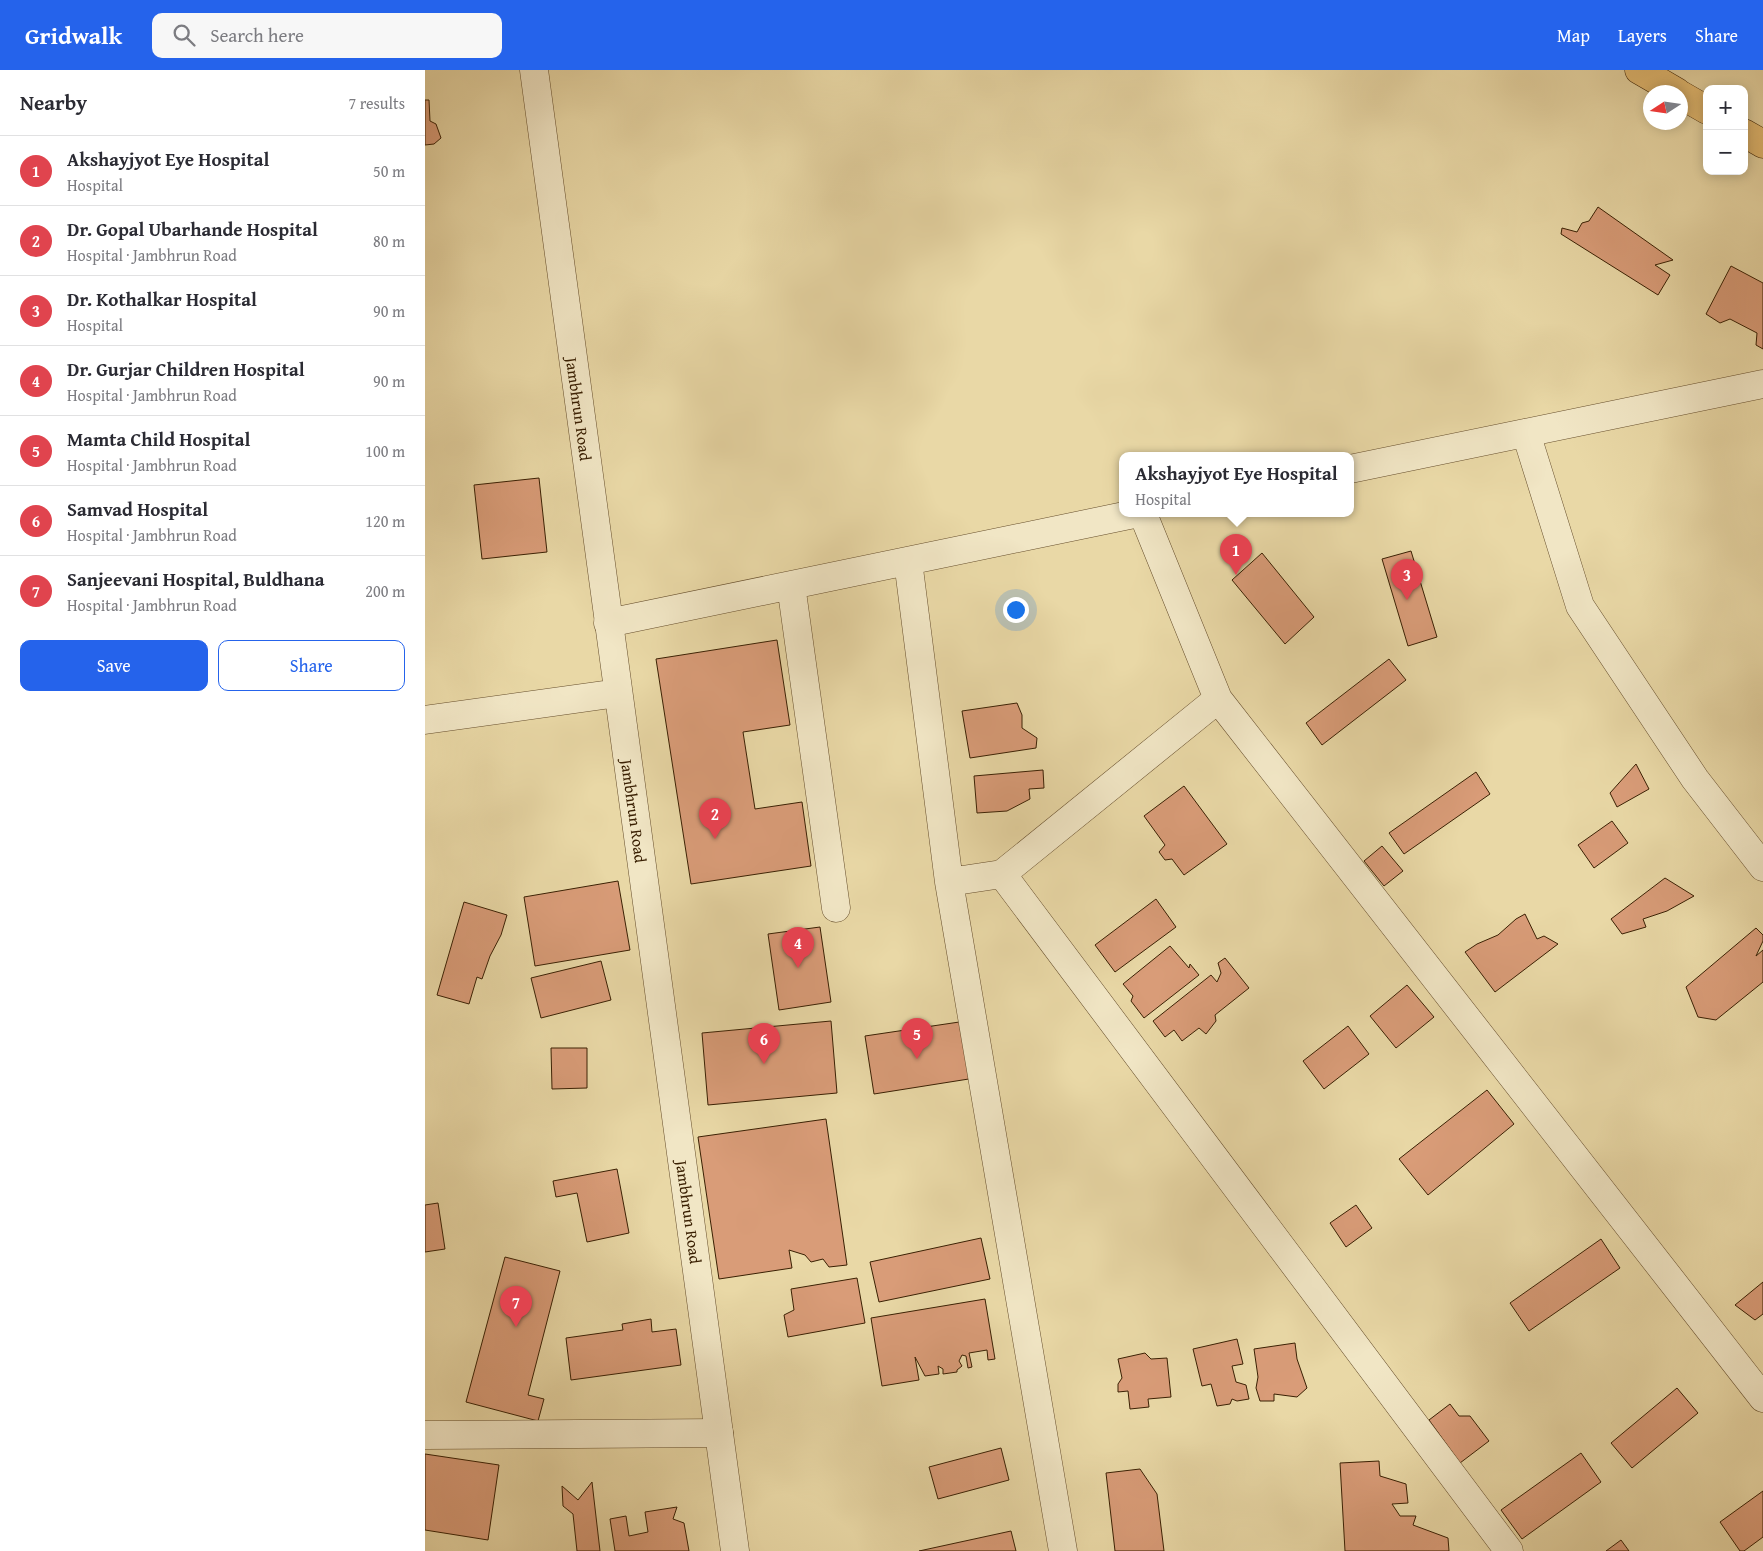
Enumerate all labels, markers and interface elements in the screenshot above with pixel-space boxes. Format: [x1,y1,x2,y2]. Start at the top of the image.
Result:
search box [152,13,502,58]
text: Gridwalk [25,18,122,53]
icon: search [170,21,198,49]
text: Search here [210,21,304,49]
text: Map [1557,22,1590,49]
text: Layers [1618,22,1667,49]
text: Share [1695,22,1738,49]
north arrow [1643,85,1688,130]
map controls [1703,85,1748,175]
button: + [1703,85,1748,130]
text: Nearby [20,87,87,118]
text: 7 results [348,91,405,115]
button: − [1703,130,1748,175]
text: Akshayjyot Eye Hospital [67,145,269,173]
text: 1 [32,159,40,183]
text: 50 m [373,159,405,183]
text: Hospital [67,173,123,197]
text: Dr. Gopal Ubarhande Hospital [67,215,318,243]
text: 2 [32,229,40,253]
text: 80 m [373,229,405,253]
text: Hospital · Jambhrun Road [67,243,237,267]
text: Dr. Kothalkar Hospital [67,285,257,313]
text: 3 [32,299,40,323]
text: 90 m [373,299,405,323]
text: Hospital [67,313,123,337]
street label: Jambhrun Road [560,354,598,463]
text: Dr. Gurjar Children Hospital [67,355,305,383]
text: 4 [32,369,40,393]
text: 90 m [373,369,405,393]
text: Hospital · Jambhrun Road [67,383,237,407]
text: Mamta Child Hospital [67,425,250,453]
text: 5 [32,439,40,463]
text: 100 m [365,439,405,463]
popup [1119,452,1354,517]
text: Hospital · Jambhrun Road [67,453,237,477]
text: Akshayjyot Eye Hospital [1135,459,1338,487]
text: Hospital [1135,487,1191,511]
text: Samvad Hospital [67,495,208,523]
text: 6 [32,509,40,533]
text: 120 m [365,509,405,533]
text: Hospital · Jambhrun Road [67,523,237,547]
pin: 1 [1220,534,1252,575]
pin: 3 [1391,559,1423,600]
text: Sanjeevani Hospital, Buldhana [67,565,325,593]
text: 7 [32,579,40,603]
text: 200 m [365,579,405,603]
text: Hospital · Jambhrun Road [67,593,237,617]
your location [1003,597,1029,623]
button: Save [20,640,208,691]
button: Share [218,640,405,691]
street label: Jambhrun Road [615,756,653,865]
pin: 2 [699,798,731,839]
pin: 4 [782,927,814,968]
pin: 5 [901,1018,933,1059]
pin: 6 [748,1023,780,1064]
street label: Jambhrun Road [670,1157,708,1266]
pin: 7 [500,1286,532,1327]

